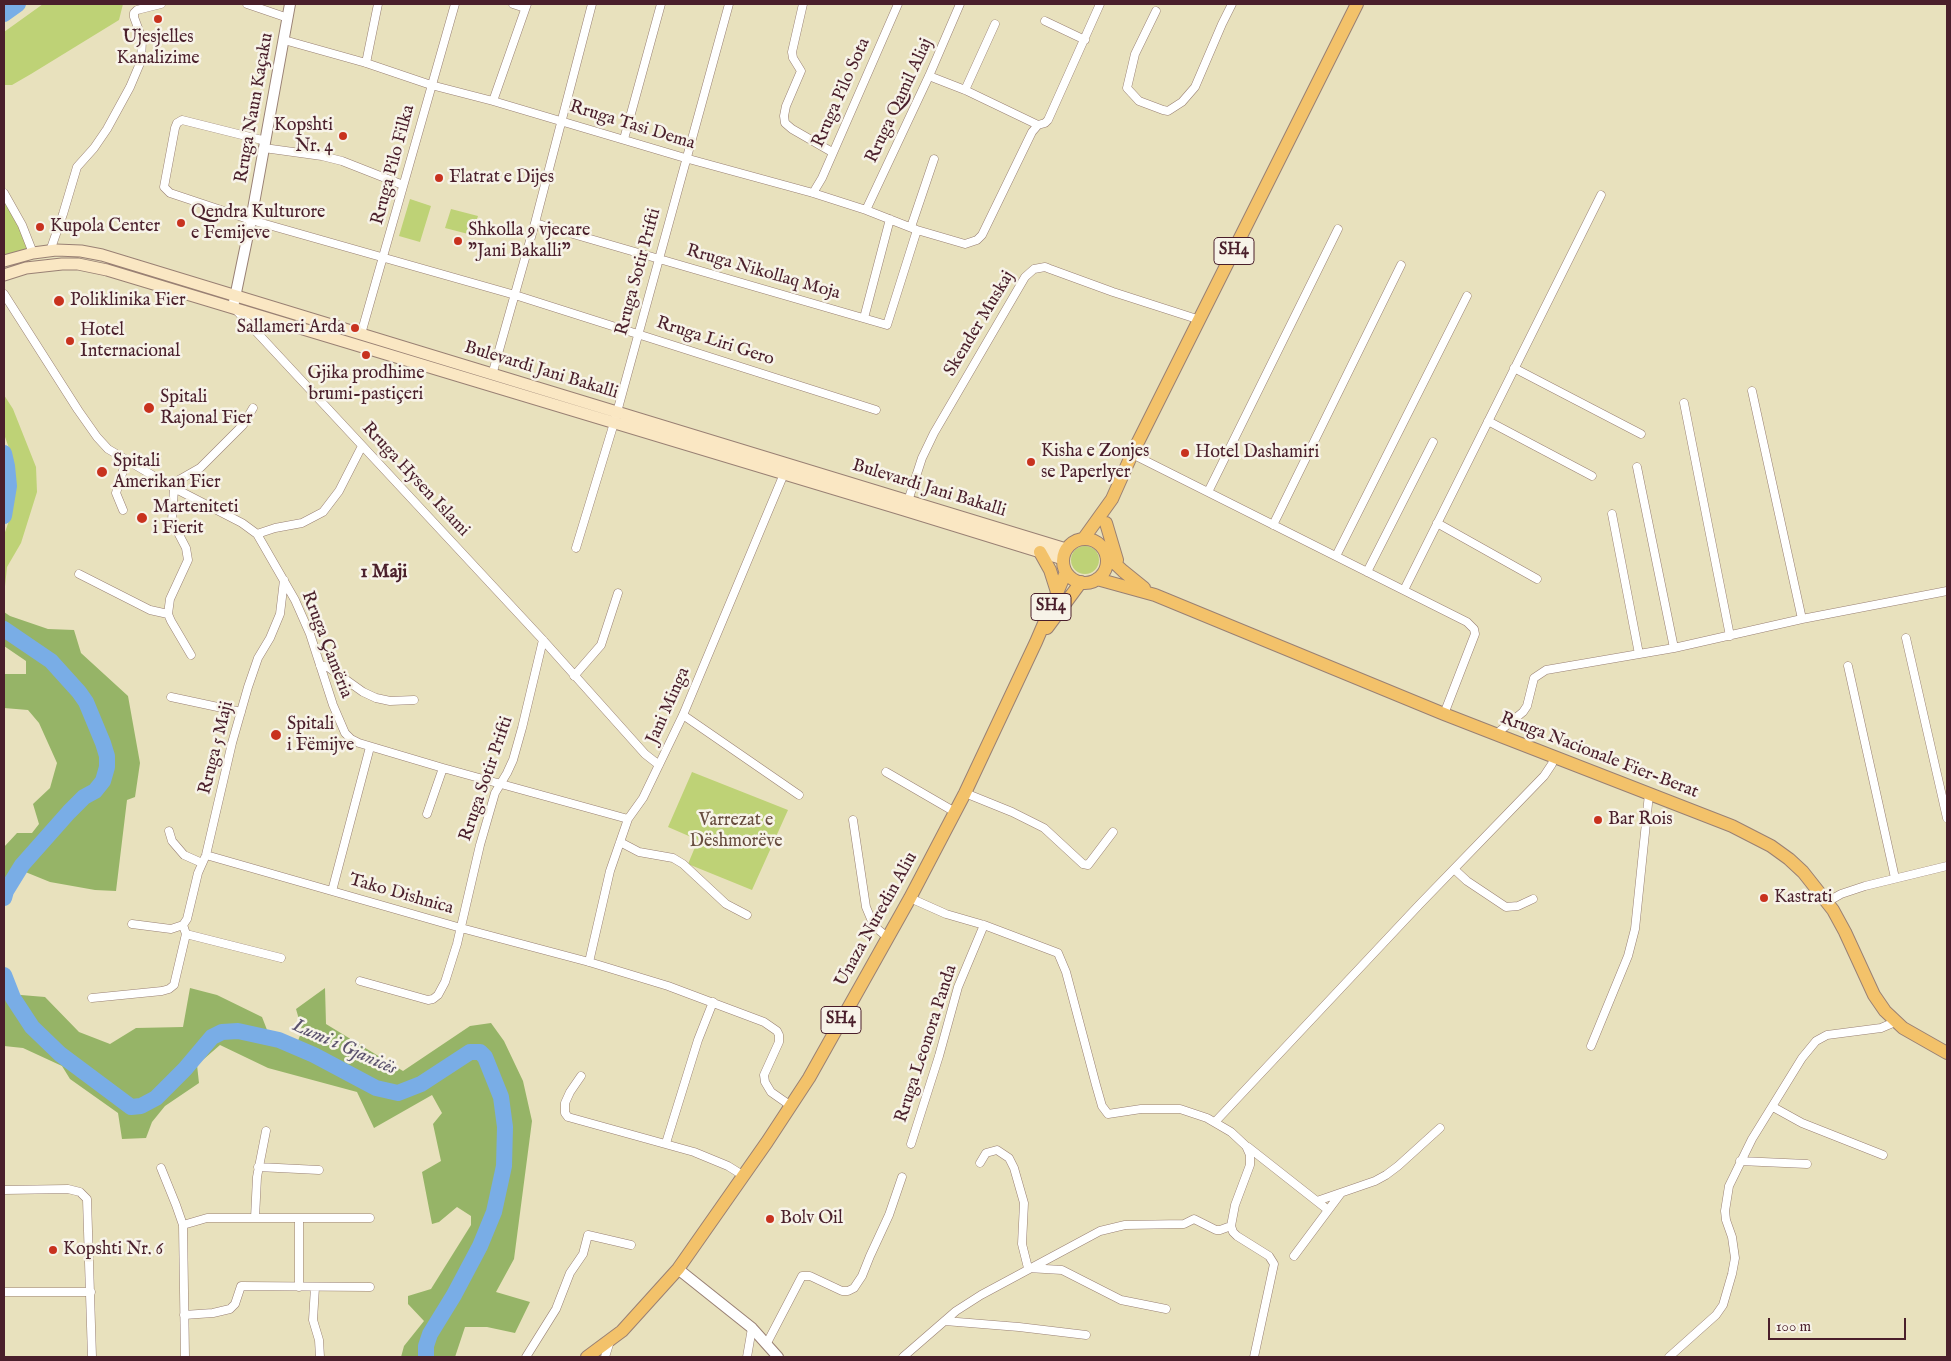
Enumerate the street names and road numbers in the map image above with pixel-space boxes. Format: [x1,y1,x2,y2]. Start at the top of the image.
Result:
street label: Rruga Naun Kaçaku [231,31,279,185]
street label: Rruga Pilo Sota [808,35,876,151]
street label: Rruga Qamil Aliaj [862,35,938,167]
street label: Rruga Tasi Dema [567,97,697,155]
street label: Rruga Pilo Filka [368,103,420,227]
street label: Rruga Sotir Prifti [612,206,666,338]
road number: SH4 [1214,238,1254,264]
street label: Rruga Nikollaq Moja [683,241,843,305]
street label: Skender Muskaj [940,267,1020,381]
street label: Rruga Liri Gero [653,313,777,371]
street label: Bulevardi Jani Bakalli [461,337,621,405]
street label: Rruga Hysen Islami [356,418,474,542]
street label: Bulevardi Jani Bakalli [849,455,1009,523]
street label: Rruga Çamëria [296,588,356,702]
road number: SH4 [1031,594,1071,620]
street label: Jani Minga [642,664,696,748]
street label: Rruga 5 Maji [195,699,239,797]
street label: Rruga Nacionale Fier-Berat [1497,708,1701,804]
street label: Rruga Sotir Prifti [455,714,519,844]
street label: Unaza Nuredin Aliu [831,849,923,991]
street label: Tako Dishnica [346,870,456,920]
street label: Rruga Leonora Panda [891,962,963,1126]
road number: SH4 [821,1006,861,1034]

